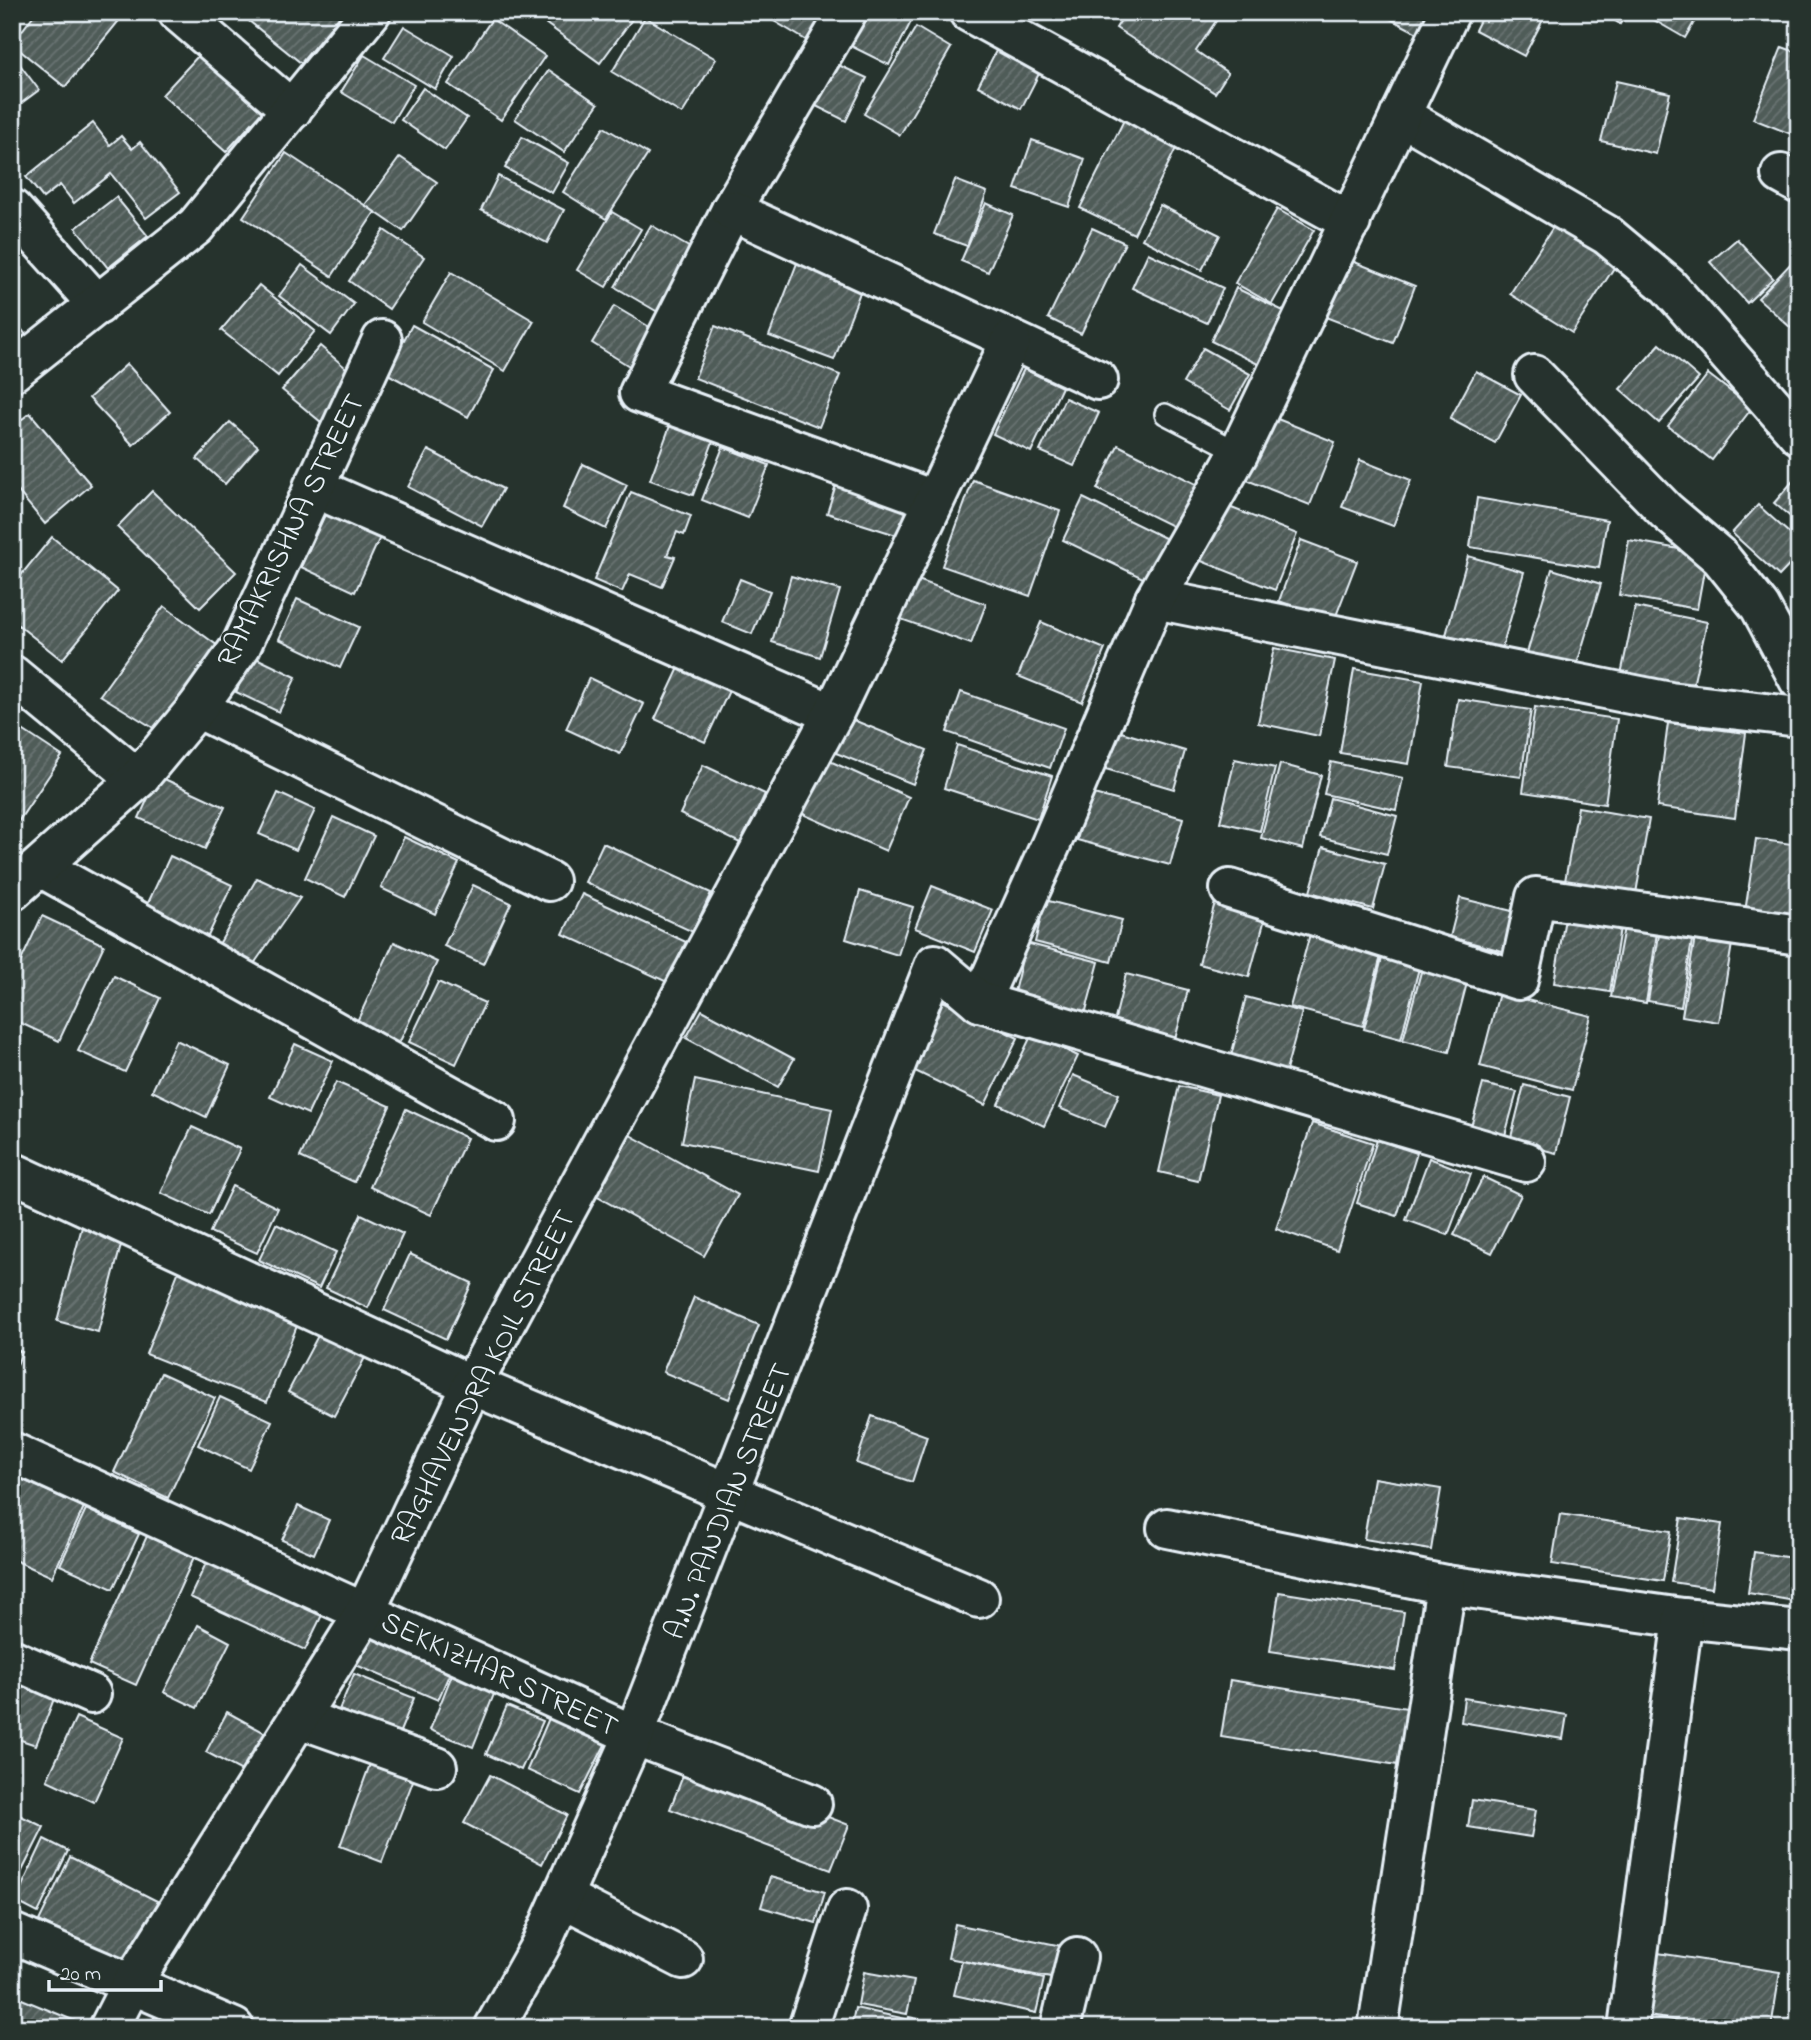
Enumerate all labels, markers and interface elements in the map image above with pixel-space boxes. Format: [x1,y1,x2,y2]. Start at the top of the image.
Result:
street label: RAMAKRISHNA STREET [207,387,378,676]
street label: RAGHAVENDRA KOIL STREET [381,1203,589,1554]
street label: A.N. PANDIAN STREET [654,1357,805,1647]
street label: SEKKIZHAR STREET [373,1601,625,1750]
scale bar [49,1949,161,1993]
text: 20 m [60,1960,101,1990]

